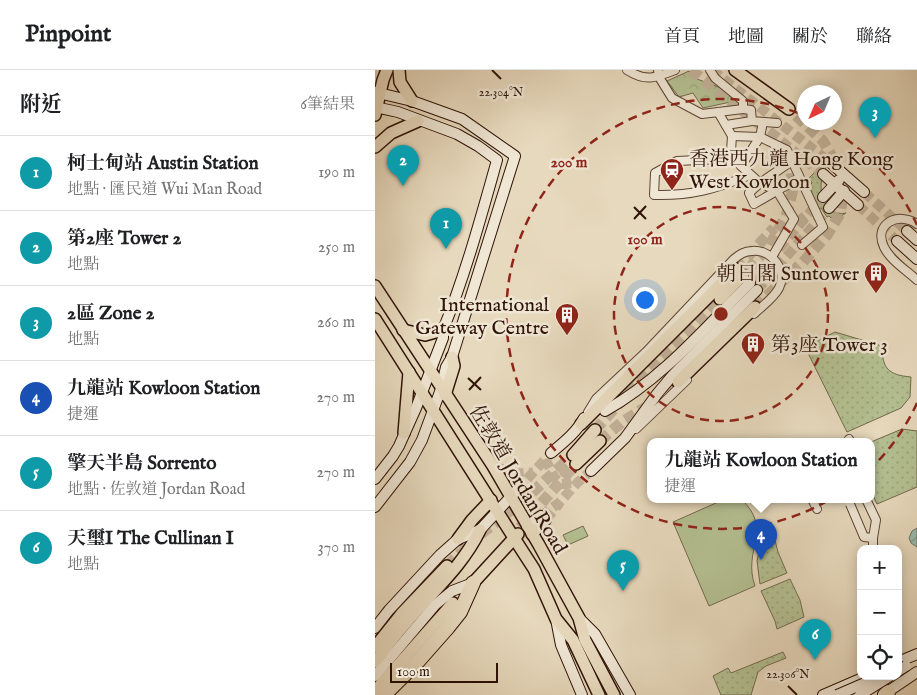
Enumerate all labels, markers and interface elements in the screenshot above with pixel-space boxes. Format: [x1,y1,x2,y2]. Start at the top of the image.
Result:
text: Pinpoint [25,19,111,50]
text: 首頁 [664,26,700,49]
text: 地圖 [728,26,764,49]
text: 關於 [792,26,828,49]
text: 聯絡 [856,26,892,49]
text: 22.304°N [479,85,524,100]
north arrow [797,85,842,130]
text: 附近 [20,92,62,119]
text: 6筆結果 [300,95,355,115]
pin: 3 [859,97,891,138]
pin: 2 [387,145,419,186]
place label: 香港西九龍 Hong Kong West Kowloon [689,147,895,195]
text: 柯士甸站 Austin Station [67,152,259,176]
text: 200 m [551,153,588,172]
station icon: 香港西九龍 Hong Kong West Kowloon [659,157,685,191]
text: 1 [33,163,39,183]
text: 190 m [318,163,355,183]
text: 地點 · 匯民道 Wui Man Road [67,180,262,200]
pin: 1 [430,208,462,249]
text: 第2座 Tower 2 [67,227,181,251]
text: 100 m [627,230,663,249]
text: 2 [32,238,40,258]
text: 250 m [318,238,355,258]
text: 地點 [67,255,99,275]
building icon: 朝日閣 Suntower [863,260,889,294]
place label: 朝日閣 Suntower [716,262,860,287]
your location [632,287,658,313]
place label: International Gateway Centre [415,293,550,341]
text: 2區 Zone 2 [67,302,154,326]
building icon: International Gateway Centre [554,302,580,336]
centre of rings [712,305,730,323]
text: 3 [33,313,39,333]
text: 260 m [317,313,355,333]
text: 地點 [67,330,99,350]
building icon: 第3座 Tower 3 [740,331,766,365]
place label: 第3座 Tower 3 [771,333,888,358]
text: 九龍站 Kowloon Station [67,377,260,401]
text: 4 [32,388,40,408]
text: 270 m [316,388,355,408]
street label: 佐敦道 Jordan Road [463,401,572,559]
text: 捷運 [67,405,99,425]
popup [647,438,875,503]
text: 九龍站 Kowloon Station [664,449,858,473]
text: 擎天半島 Sorrento [67,452,217,476]
text: 5 [33,463,39,483]
text: 270 m [316,463,355,483]
text: 捷運 [664,477,696,497]
text: 地點 · 佐敦道 Jordan Road [67,480,245,500]
pin: 4 [745,519,777,560]
text: 天璽I The Cullinan I [67,527,234,551]
text: 6 [33,538,39,558]
text: 370 m [318,538,355,558]
map controls [857,545,902,680]
button: + [857,545,902,590]
pin: 5 [607,550,639,591]
text: 地點 [67,555,99,575]
button: − [857,590,902,635]
pin: 6 [799,619,831,660]
button: locate [857,635,902,680]
scale bar [390,660,497,683]
text: 100 m [397,663,430,681]
text: 22.306°N [766,667,810,682]

